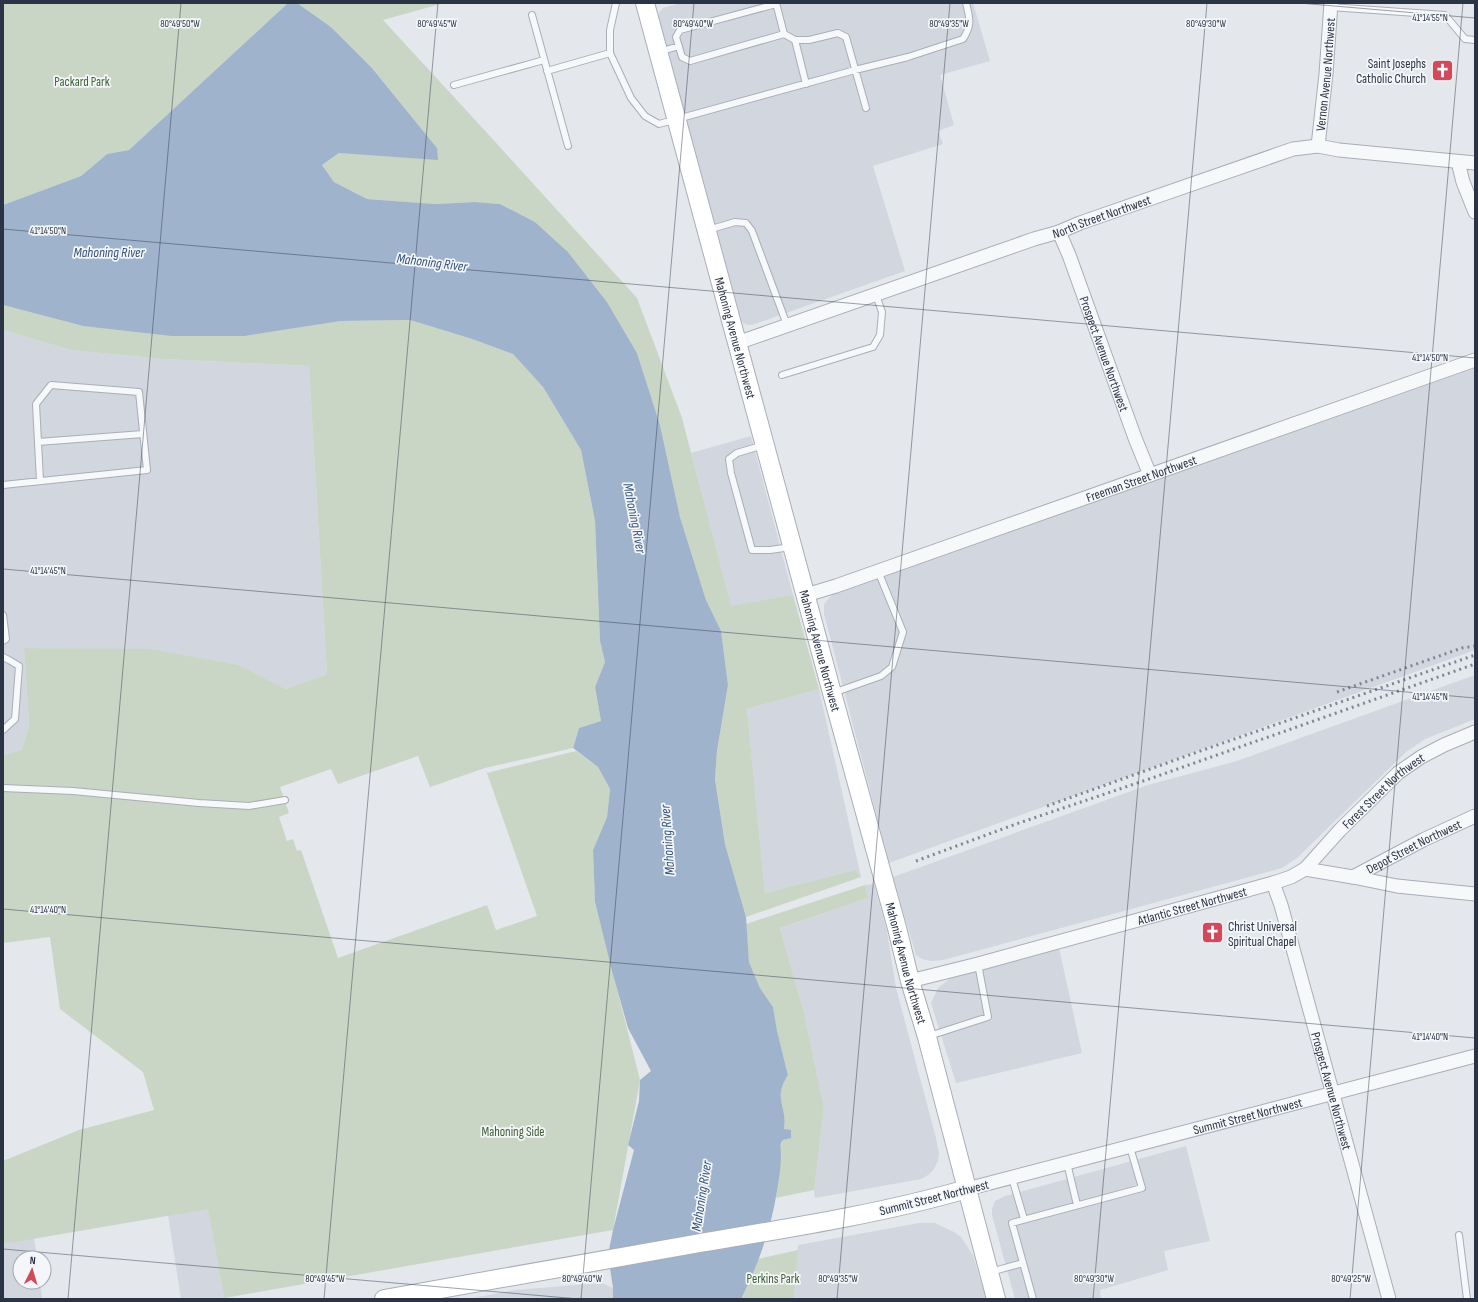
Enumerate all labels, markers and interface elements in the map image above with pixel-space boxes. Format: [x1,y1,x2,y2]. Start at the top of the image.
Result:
text: 41°14'55"N [1412,12,1448,24]
street label: Vernon Avenue Northwest [1313,17,1339,132]
text: 80°49'50"W [160,18,200,30]
text: 80°49'45"W [417,18,457,30]
text: 80°49'40"W [673,18,713,30]
text: 80°49'35"W [929,18,969,30]
text: 80°49'30"W [1186,18,1226,30]
place label: Saint Josephs Catholic Church [1356,56,1426,87]
church icon: Saint Josephs Catholic Church [1429,57,1455,83]
park label: Packard Park [54,74,110,90]
street label: North Street Northwest [1051,192,1153,242]
text: 41°14'50"N [30,225,66,237]
water label: Mahoning River [74,244,146,261]
water label: Mahoning River [396,250,469,275]
street label: Mahoning Avenue Northwest [711,276,759,401]
street label: Prospect Avenue Northwest [1076,294,1132,414]
text: 41°14'50"N [1412,352,1448,364]
street label: Freeman Street Northwest [1084,452,1199,506]
water label: Mahoning River [619,482,650,556]
text: 41°14'45"N [30,565,66,577]
street label: Mahoning Avenue Northwest [795,588,844,713]
text: 41°14'45"N [1412,691,1448,703]
street label: Forest Street Northwest [1339,750,1427,832]
water label: Mahoning River [656,803,678,876]
street label: Depot Street Northwest [1364,816,1464,878]
street label: Atlantic Street Northwest [1135,884,1249,929]
street label: Mahoning Avenue Northwest [881,901,930,1026]
text: 41°14'40"N [30,904,66,916]
place label: Christ Universal Spiritual Chapel [1228,919,1297,950]
church icon: Christ Universal Spiritual Chapel [1200,920,1226,946]
street label: Prospect Avenue Northwest [1307,1030,1355,1152]
text: 41°14'40"N [1412,1031,1448,1043]
street label: Summit Street Northwest [1191,1095,1304,1138]
park label: Mahoning Side [481,1124,545,1140]
water label: Mahoning River [688,1159,716,1232]
street label: Summit Street Northwest [878,1177,991,1219]
north arrow [12,1250,52,1290]
text: N [29,1254,36,1267]
park label: Perkins Park [746,1271,800,1287]
text: 80°49'45"W [305,1273,345,1285]
text: 80°49'40"W [562,1273,602,1285]
text: 80°49'35"W [818,1273,858,1285]
text: 80°49'30"W [1074,1273,1114,1285]
text: 80°49'25"W [1331,1273,1371,1285]

